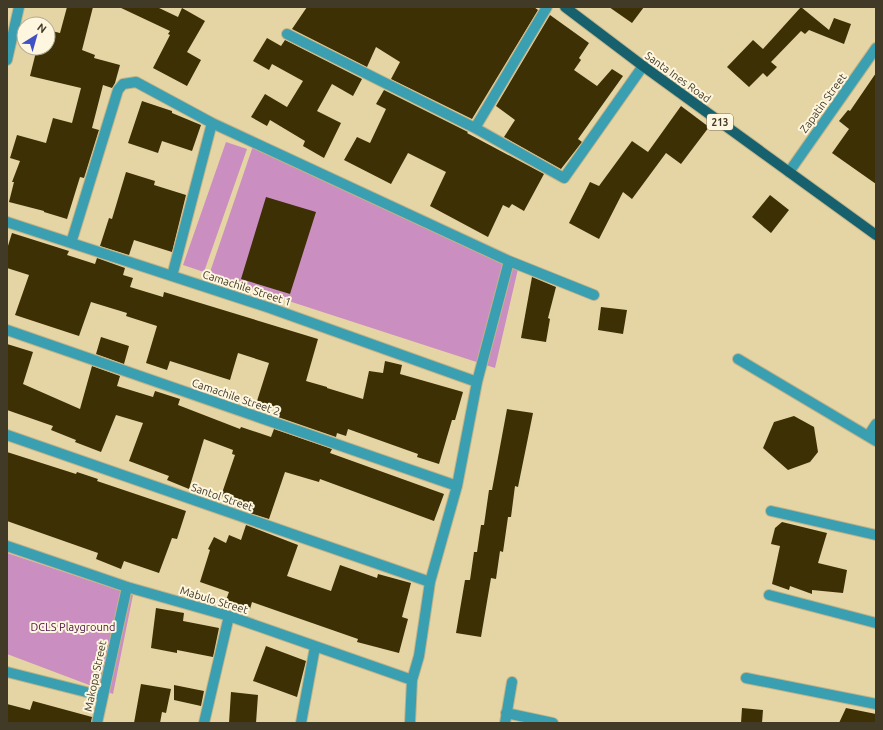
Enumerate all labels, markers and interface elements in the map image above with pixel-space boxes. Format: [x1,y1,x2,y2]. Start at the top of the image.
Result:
north arrow [16,16,56,56]
text: N [35,21,49,35]
street label: Santa Ines Road [643,49,713,105]
street label: Zapatin Street [797,70,849,135]
road number: 213 [707,114,733,130]
street label: Camachile Street 1 [201,268,293,308]
street label: Camachile Street 2 [190,376,282,418]
street label: Santol Street [190,481,255,513]
street label: Mabulo Street [179,584,250,616]
park label: DCLS Playground [31,621,115,633]
street label: Makopa Street [82,639,109,713]

